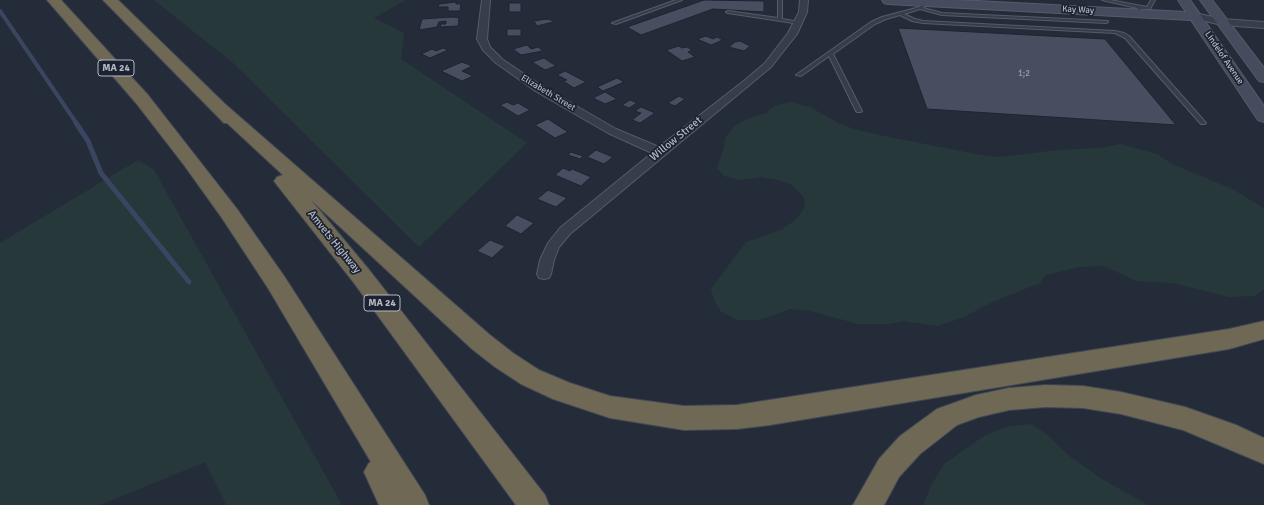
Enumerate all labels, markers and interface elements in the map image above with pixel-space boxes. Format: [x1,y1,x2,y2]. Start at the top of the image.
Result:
street label: Kay Way [1062,4,1094,16]
street label: Lindelof Avenue [1202,29,1246,87]
road number: MA 24 [98,60,134,76]
house number: 1;2 [1018,69,1030,79]
street label: Elizabeth Street [519,73,577,113]
street label: Willow Street [647,114,705,164]
street label: Amvets Highway [305,208,363,276]
road number: MA 24 [364,295,400,311]

